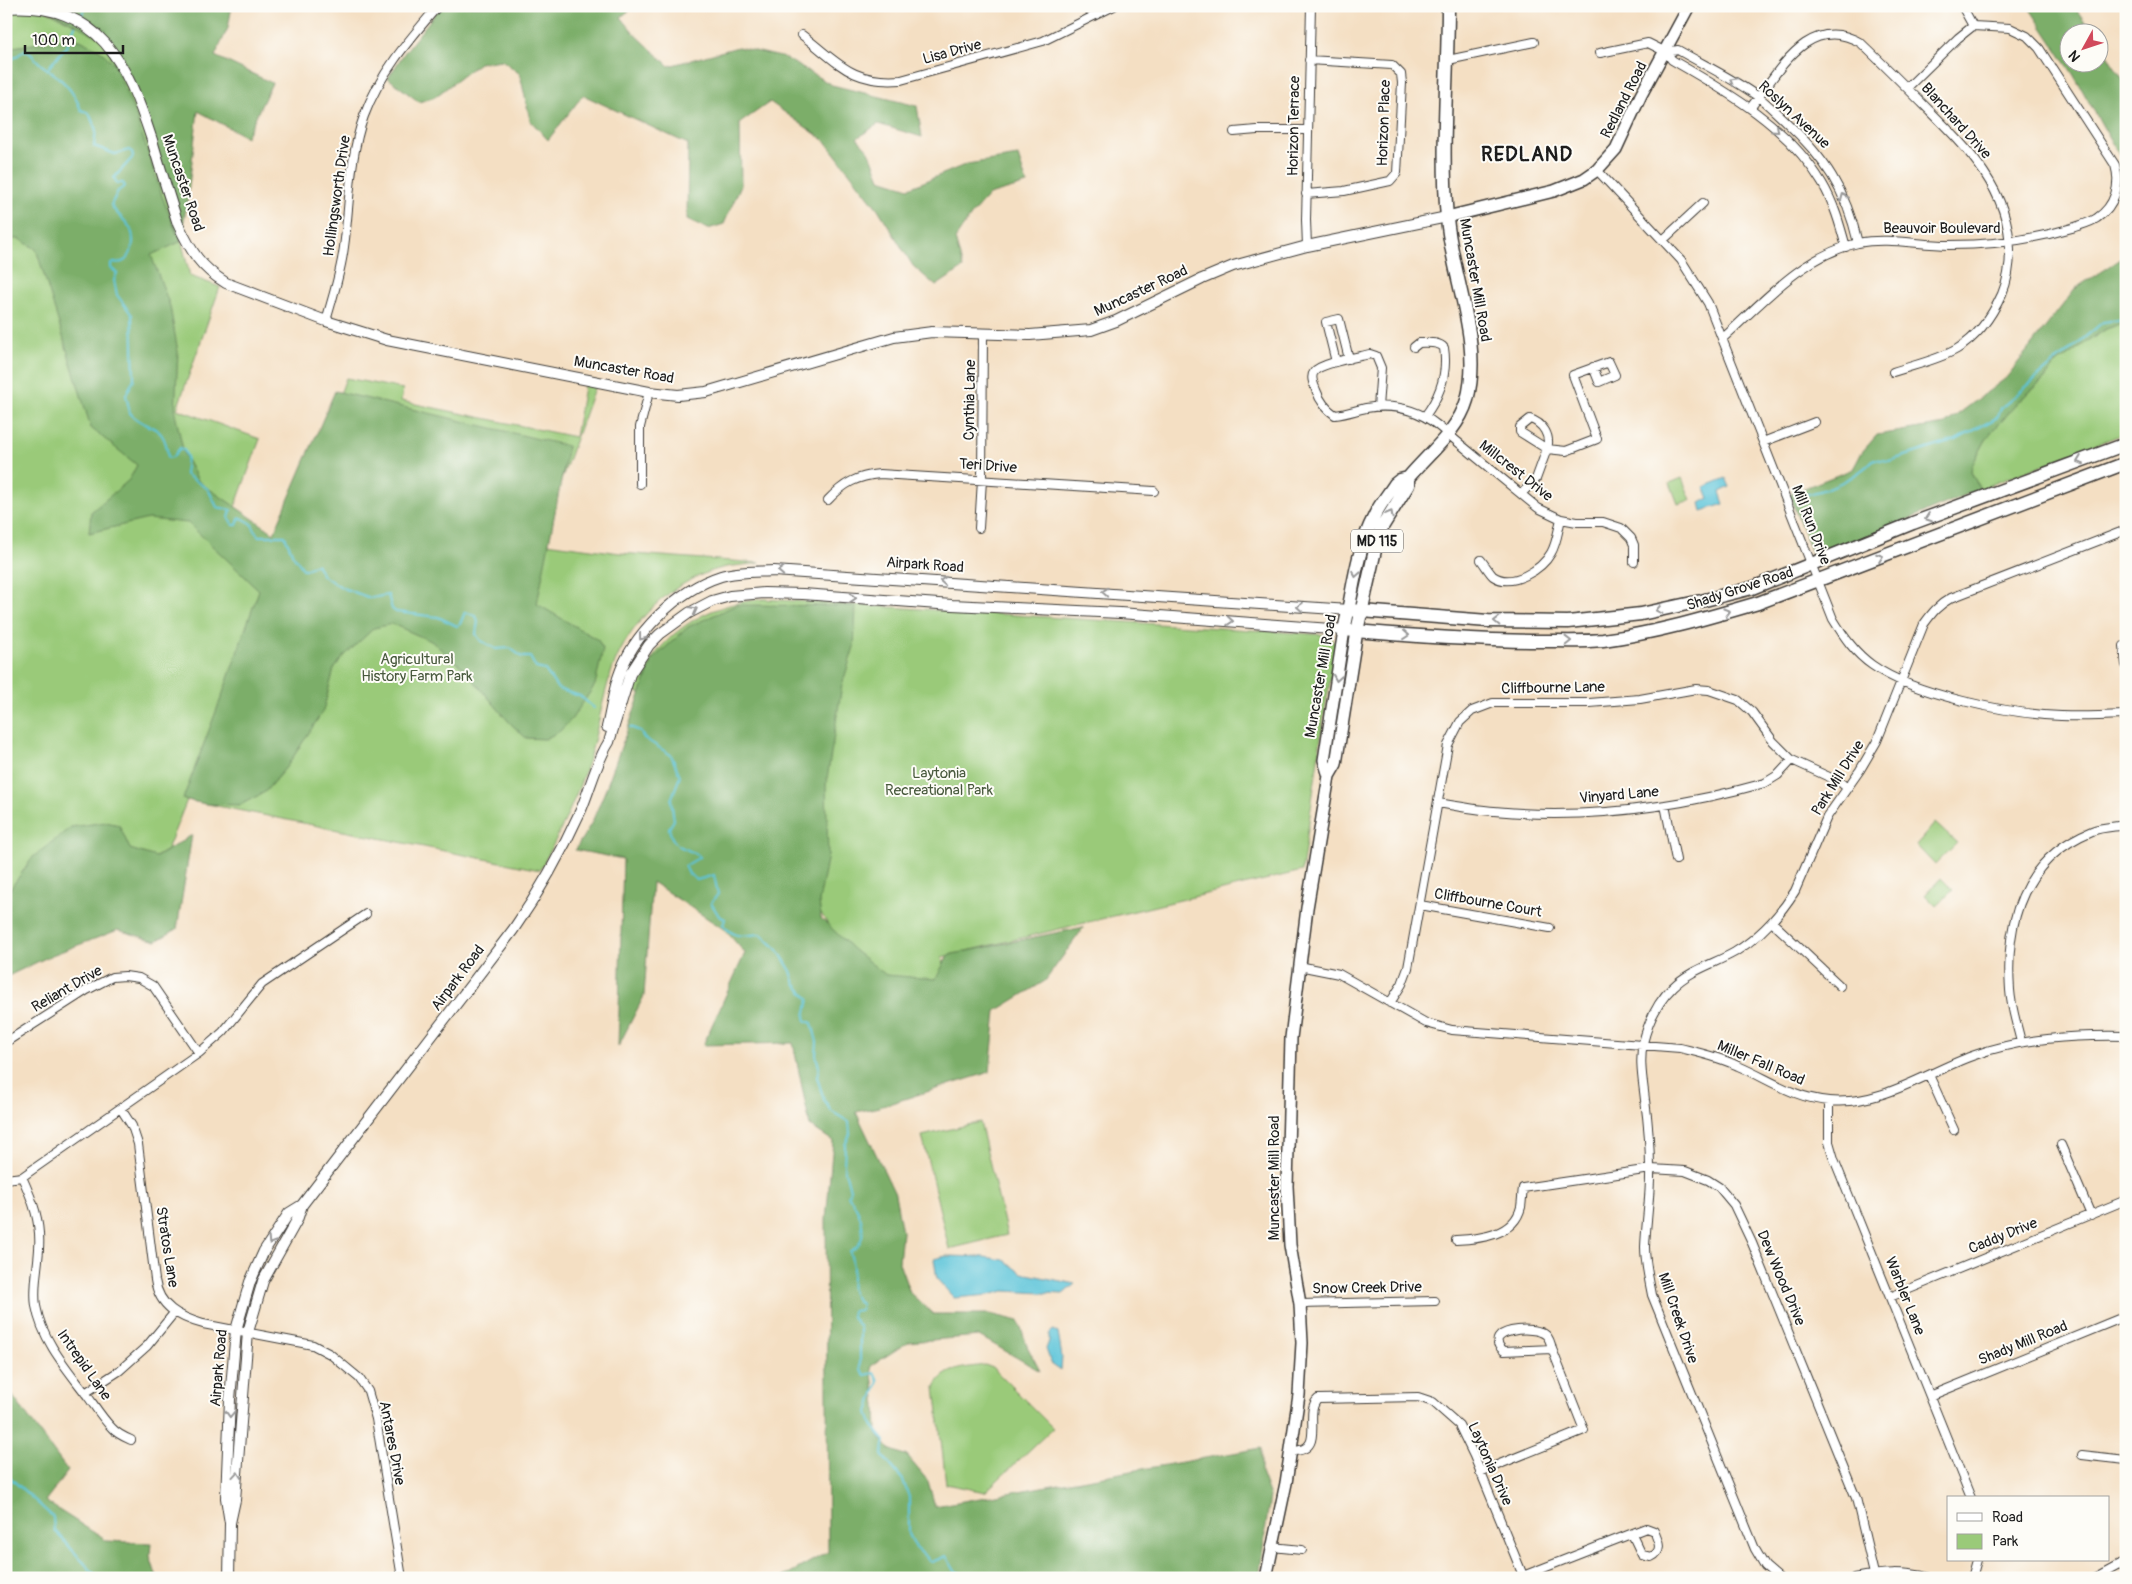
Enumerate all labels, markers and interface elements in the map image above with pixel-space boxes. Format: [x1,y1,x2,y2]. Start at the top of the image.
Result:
scale bar [25,22,122,54]
north arrow [2060,22,2110,72]
text: 100 m [32,31,75,50]
street label: Lisa Drive [921,35,984,69]
text: N [2065,47,2084,65]
street label: Redland Road [1597,58,1651,142]
street label: Horizon Terrace [1284,75,1304,176]
one-way arrow [1730,77,1739,87]
street label: Roslyn Avenue [1754,77,1834,153]
street label: Horizon Place [1373,79,1395,167]
street label: Blanchard Drive [1917,79,1996,164]
one-way arrow [1771,124,1780,133]
street label: Muncaster Road [158,132,208,234]
street label: Hollingsworth Drive [319,134,355,258]
district label: REDLAND [1481,142,1573,167]
one-way arrow [1839,193,1850,202]
street label: Muncaster Mill Road [1455,217,1495,343]
street label: Beauvoir Boulevard [1883,219,2001,238]
street label: Muncaster Road [1091,261,1191,321]
street label: Muncaster Road [572,352,676,388]
street label: Cynthia Lane [960,359,980,441]
street label: Millcrest Drive [1475,436,1557,506]
street label: Teri Drive [958,454,1018,478]
one-way arrow [2076,455,2085,465]
street label: Mill Run Drive [1787,482,1835,568]
one-way arrow [1383,510,1393,519]
one-way arrow [1924,512,1933,522]
road number: MD 115 [1351,530,1403,552]
street label: Airpark Road [886,553,964,577]
one-way arrow [1875,553,1884,563]
street label: Shady Grove Road [1684,563,1796,615]
one-way arrow [777,566,785,577]
one-way arrow [1351,570,1361,578]
one-way arrow [939,576,947,587]
one-way arrow [1101,587,1109,598]
one-way arrow [850,592,858,603]
one-way arrow [1296,601,1304,612]
one-way arrow [1655,604,1663,615]
one-way arrow [689,606,698,616]
one-way arrow [1723,608,1731,618]
street label: Muncaster Mill Road [1301,613,1341,739]
one-way arrow [1226,616,1234,627]
one-way arrow [1493,616,1501,626]
one-way arrow [1402,630,1410,641]
one-way arrow [638,632,647,641]
one-way arrow [1564,635,1572,646]
park label: Agricultural History Farm Park [361,650,473,686]
one-way arrow [1332,674,1342,682]
street label: Cliffbourne Lane [1501,678,1606,698]
street label: Park Mill Drive [1807,736,1869,819]
park label: Laytonia Recreational Park [885,764,994,800]
street label: Vinyard Lane [1579,782,1660,808]
street label: Cliffbourne Court [1433,884,1544,922]
street label: Airpark Road [427,941,489,1015]
street label: Reliant Drive [28,961,106,1017]
street label: Miller Fall Road [1714,1036,1808,1090]
street label: Muncaster Mill Road [1265,1115,1284,1241]
street label: Stratos Lane [151,1205,183,1289]
street label: Caddy Drive [1966,1213,2041,1258]
street label: Dew Wood Drive [1752,1227,1810,1329]
one-way arrow [268,1235,277,1245]
street label: Warbler Lane [1881,1254,1930,1339]
street label: Mill Creek Drive [1654,1270,1703,1366]
street label: Snow Creek Drive [1312,1278,1422,1298]
street label: Shady Mill Road [1976,1316,2070,1370]
street label: Intrepid Lane [53,1326,116,1405]
street label: Airpark Road [206,1328,232,1408]
street label: Antares Drive [375,1399,410,1487]
one-way arrow [224,1410,235,1418]
street label: Laytonia Drive [1463,1419,1517,1509]
one-way arrow [231,1471,242,1479]
legend [1947,1496,2110,1562]
text: Road [1992,1508,2023,1527]
text: Park [1992,1532,2019,1551]

